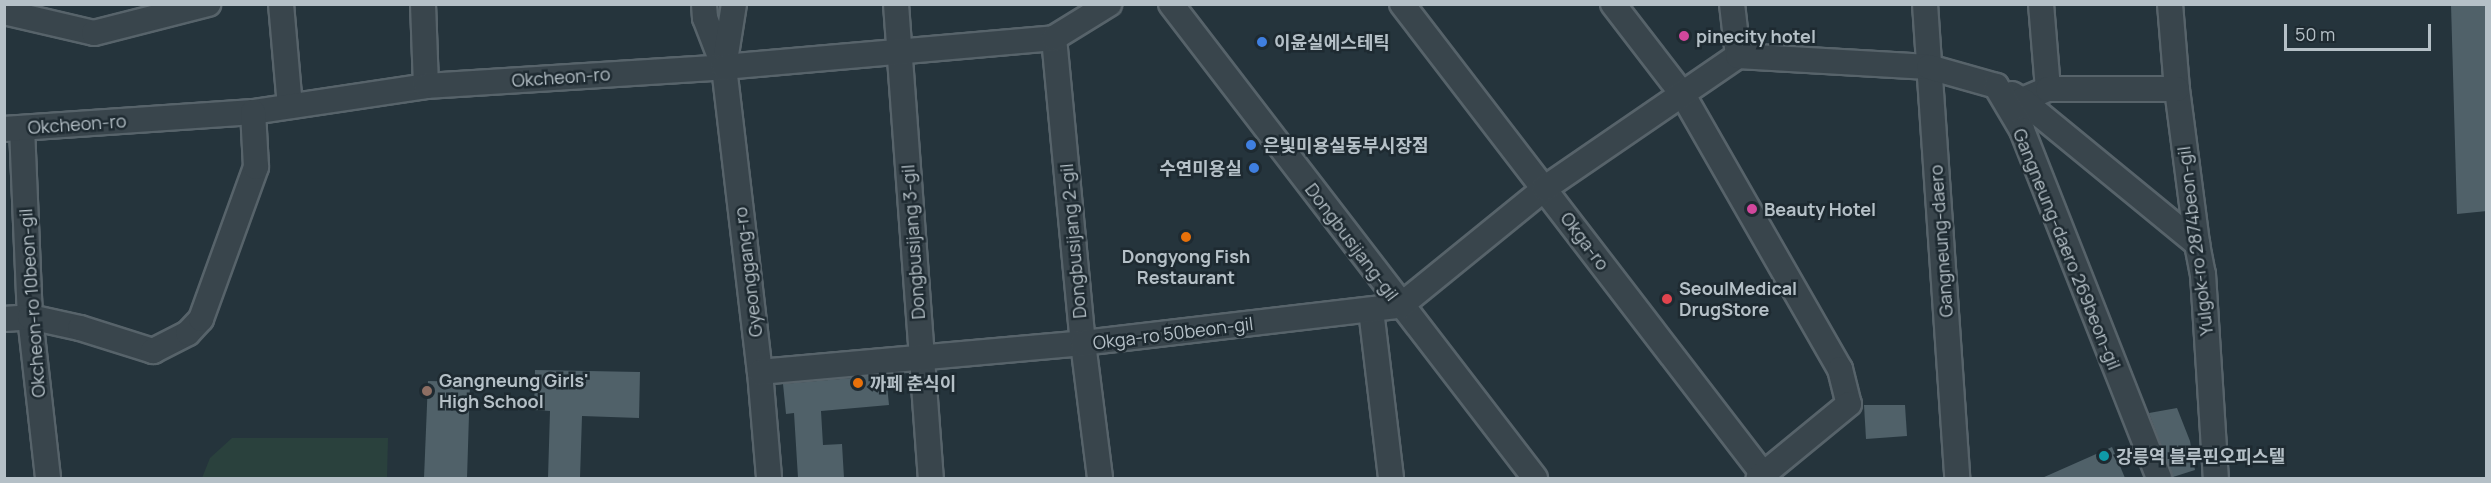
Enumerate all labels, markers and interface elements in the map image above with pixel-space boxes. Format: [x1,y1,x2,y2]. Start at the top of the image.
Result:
scale bar [2287,12,2434,50]
text: 50 m [2295,22,2335,46]
place label: pinecity hotel [1696,25,1816,47]
marker: pinecity hotel [1677,29,1691,43]
place label: 이윤실에스테틱 [1274,31,1390,53]
marker: 이윤실에스테틱 [1255,35,1269,49]
street label: Okcheon-ro [511,63,611,91]
street label: Okcheon-ro [27,110,127,138]
street label: Gangneung-daero 269beon-gil [2009,125,2125,373]
place label: 은빛미용실동부시장점 [1263,134,1429,156]
marker: 은빛미용실동부시장점 [1244,138,1258,152]
street label: Yulgok-ro 2874beon-gil [2173,145,2217,337]
place label: 수연미용실 [1159,157,1242,179]
marker: 수연미용실 [1247,161,1261,175]
street label: Dongbusijang 2-gil [1055,163,1091,319]
street label: Dongbusijang 3-gil [897,164,929,320]
street label: Gangneung-daero [1925,164,1957,318]
street label: Dongbusijang-gil [1301,179,1403,305]
place label: Beauty Hotel [1764,198,1876,220]
marker: Beauty Hotel [1745,202,1759,216]
street label: Gyeonggang-ro [729,206,767,338]
street label: Okcheon-ro 10beon-gil [15,208,49,398]
street label: Okga-ro [1556,208,1614,274]
marker: Dongyong Fish Restaurant [1179,230,1193,244]
place label: Dongyong Fish Restaurant [1122,246,1250,288]
place label: SeoulMedical DrugStore [1679,278,1797,320]
marker: SeoulMedical DrugStore [1660,292,1674,306]
street label: Okga-ro 50beon-gil [1092,312,1254,354]
place label: Gangneung Girls' High School [439,370,589,412]
place label: 까페 춘식이 [870,372,956,394]
marker: 까페 춘식이 [851,376,865,390]
marker: Gangneung Girls' High School [420,384,434,398]
place label: 강릉역 블루핀오피스텔 [2116,445,2285,467]
marker: 강릉역 블루핀오피스텔 [2097,449,2111,463]

